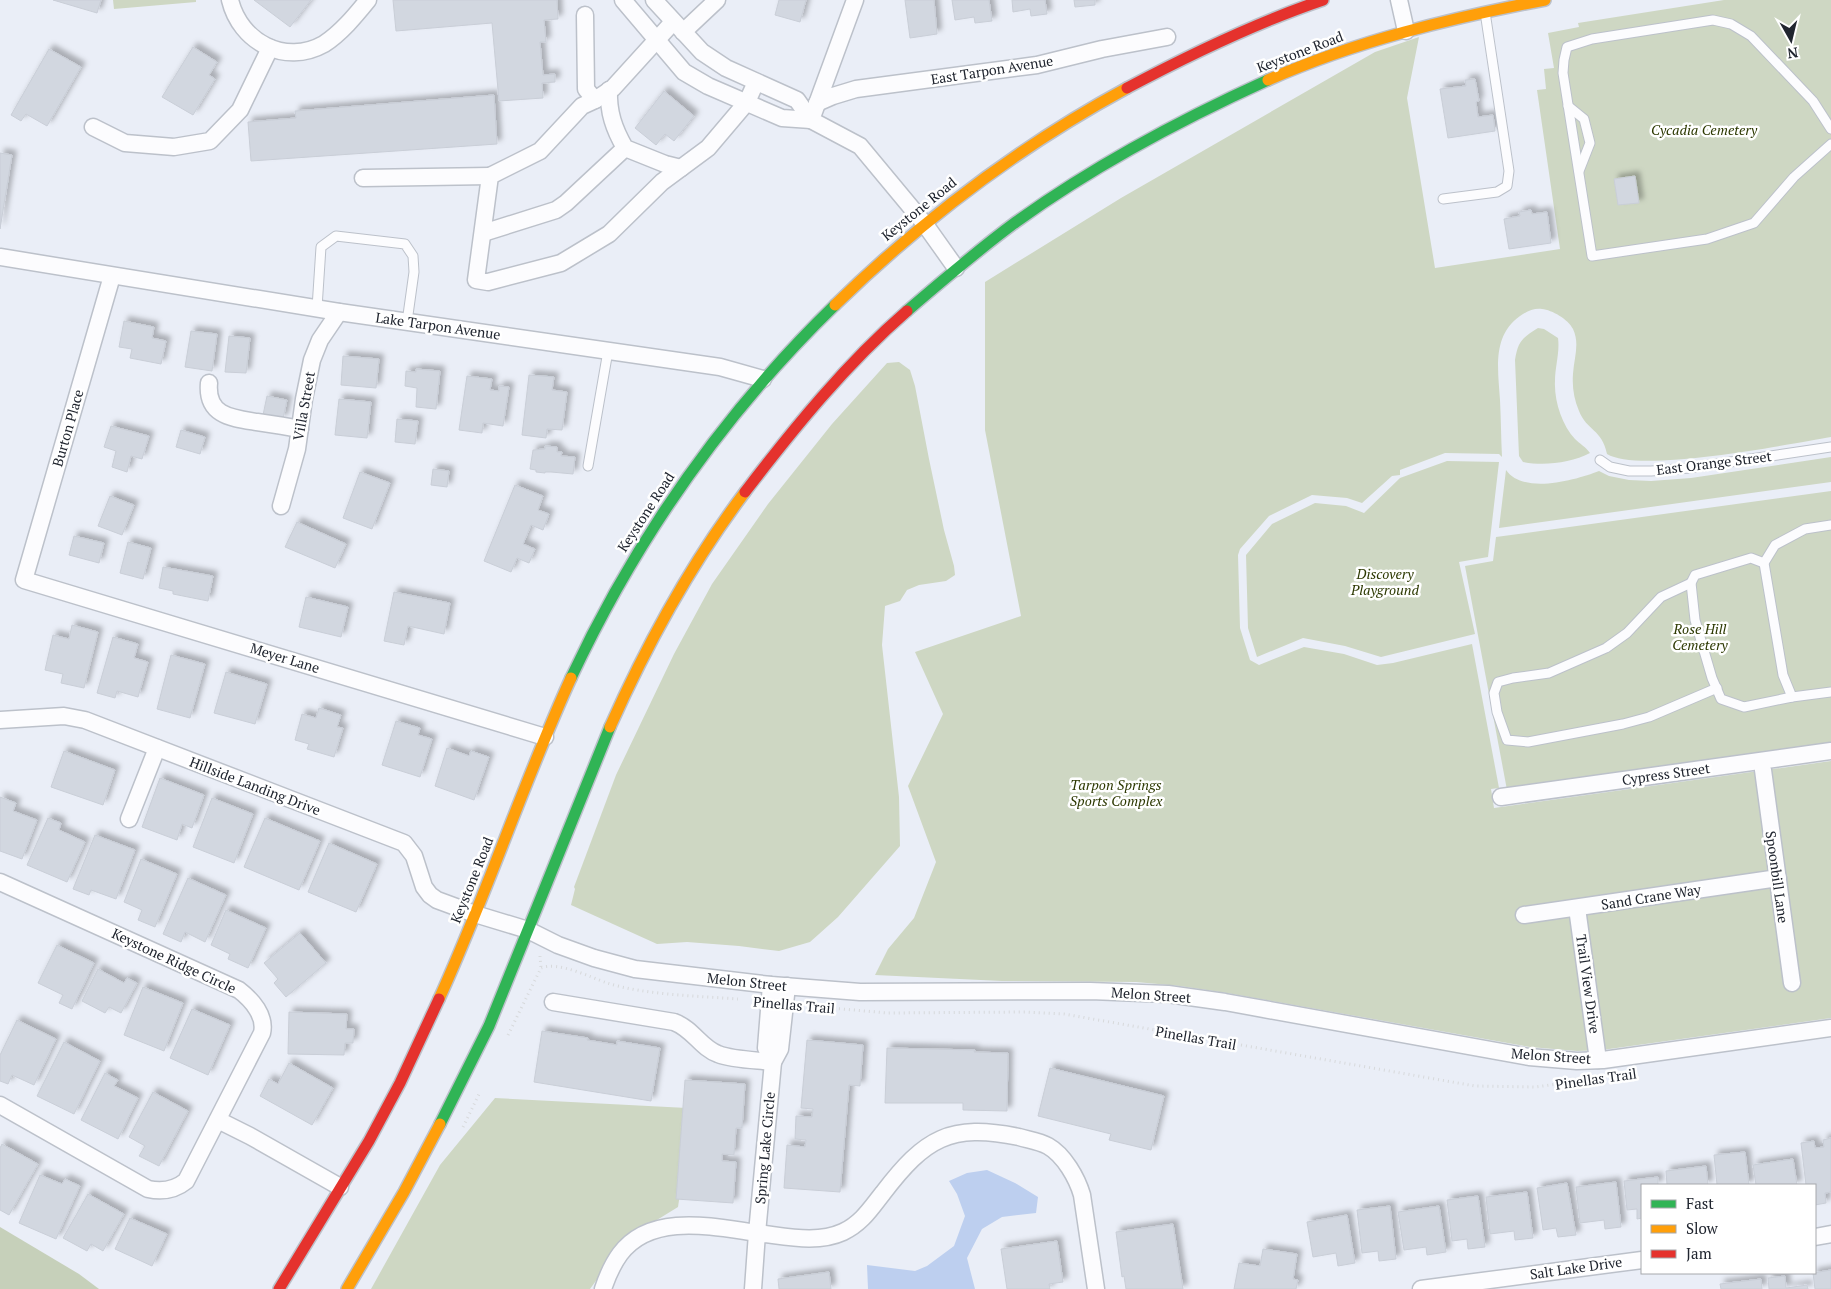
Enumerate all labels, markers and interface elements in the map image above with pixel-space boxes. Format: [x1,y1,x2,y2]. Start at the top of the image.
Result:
north arrow [1766,15,1816,65]
street label: Keystone Road [1254,26,1346,77]
text: N [1786,43,1799,64]
street label: East Tarpon Avenue [929,50,1054,89]
park label: Cycadia Cemetery [1651,120,1758,139]
street label: Keystone Road [877,172,960,245]
street label: Lake Tarpon Avenue [374,307,502,344]
street label: Villa Street [288,369,319,442]
street label: Burton Place [47,387,88,469]
street label: East Orange Street [1655,446,1774,479]
street label: Keystone Road [613,468,679,555]
park label: Discovery Playground [1350,564,1419,599]
park label: Rose Hill Cemetery [1672,619,1728,654]
street label: Meyer Lane [248,638,322,677]
street label: Hillside Landing Drive [187,752,323,819]
street label: Cypress Street [1621,758,1712,789]
park label: Tarpon Springs Sports Complex [1070,775,1163,810]
street label: Spoonbill Lane [1762,830,1793,924]
street label: Keystone Road [446,834,498,926]
street label: Sand Crane Way [1600,879,1703,914]
street label: Keystone Ridge Circle [109,923,239,998]
street label: Trail View Drive [1572,933,1605,1035]
street label: Melon Street [706,968,789,995]
street label: Melon Street [1110,982,1193,1007]
street label: Pinellas Trail [752,991,836,1018]
street label: Pinellas Trail [1154,1021,1238,1054]
street label: Melon Street [1510,1043,1593,1068]
street label: Pinellas Trail [1554,1063,1638,1094]
street label: Spring Lake Circle [750,1091,779,1205]
legend [1641,1184,1816,1274]
text: Fast [1686,1193,1714,1213]
text: Slow [1686,1218,1719,1238]
text: Jam [1686,1243,1712,1263]
street label: Salt Lake Drive [1529,1252,1623,1283]

